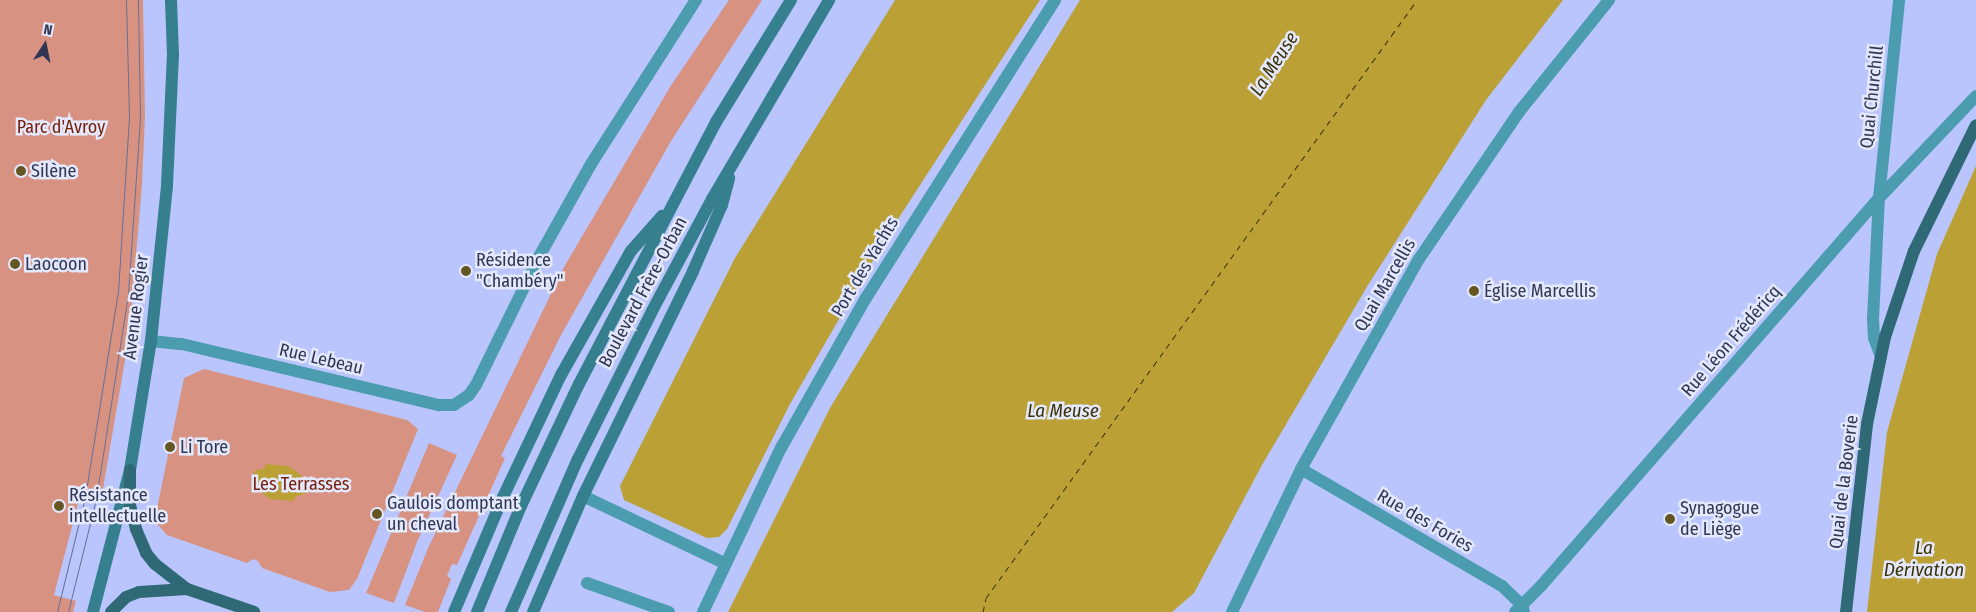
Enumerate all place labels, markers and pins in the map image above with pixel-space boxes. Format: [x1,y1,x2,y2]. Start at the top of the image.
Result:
place label: Silène [31,160,76,182]
marker: Silène [15,165,27,177]
place label: Résidence "Chambéry" [476,250,563,292]
place label: Laocoon [25,253,87,275]
marker: Laocoon [9,258,21,270]
marker: Résidence "Chambéry" [460,265,472,277]
place label: Église Marcellis [1484,280,1596,302]
marker: Église Marcellis [1468,285,1480,297]
place label: Li Tore [180,436,228,458]
marker: Li Tore [164,441,176,453]
place label: Résistance intellectuelle [69,485,166,528]
place label: Gaulois domptant un cheval [387,493,519,536]
place label: Synagogue de Liège [1680,498,1759,540]
marker: Résistance intellectuelle [53,500,65,512]
marker: Gaulois domptant un cheval [371,508,383,520]
marker: Synagogue de Liège [1664,513,1676,525]

